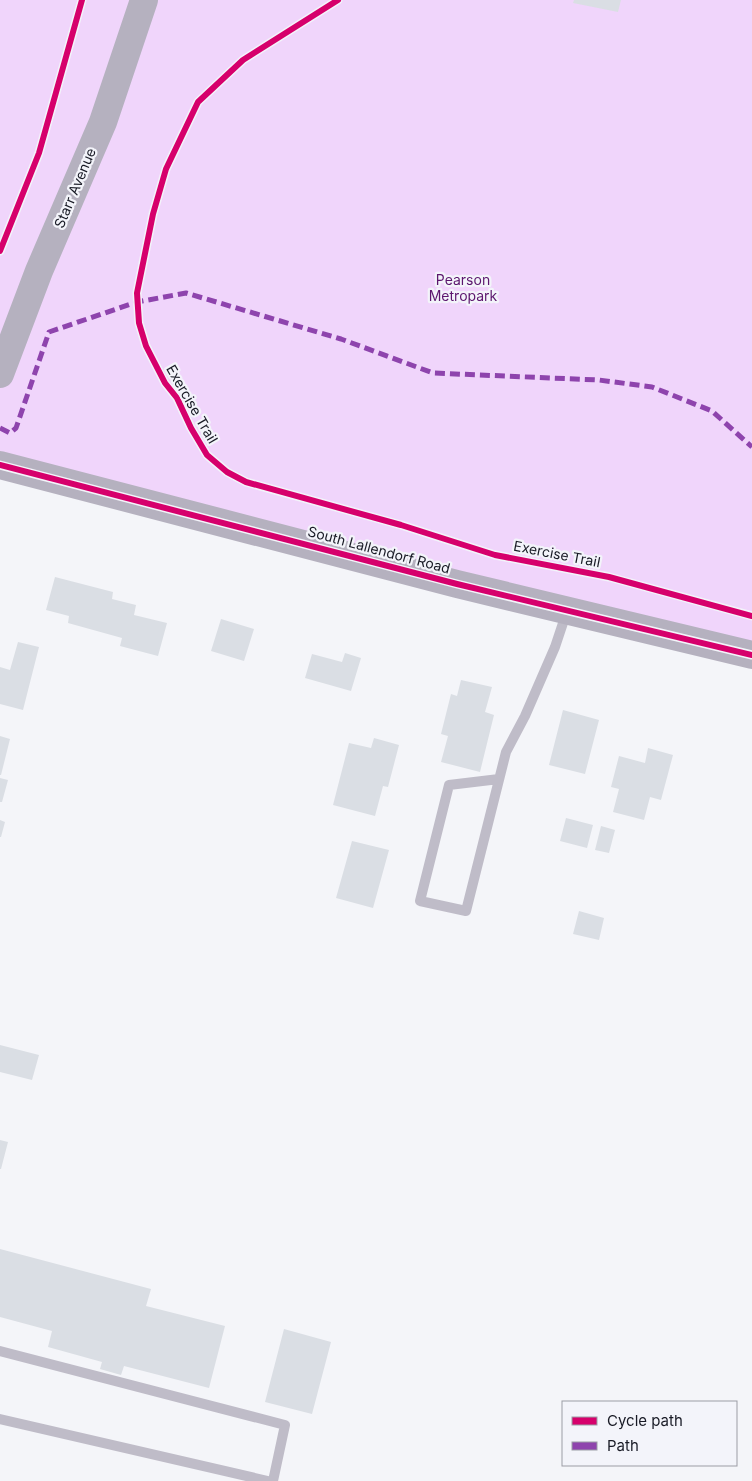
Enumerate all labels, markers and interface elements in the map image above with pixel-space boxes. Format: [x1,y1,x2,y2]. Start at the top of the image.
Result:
street label: Starr Avenue [50,145,99,230]
park label: Pearson Metropark [429,271,498,304]
street label: Exercise Trail [163,361,222,446]
street label: South Lallendorf Road [306,522,452,577]
street label: Exercise Trail [512,537,602,570]
legend [562,1401,737,1466]
text: Cycle path [607,1411,683,1430]
text: Path [607,1436,639,1455]

